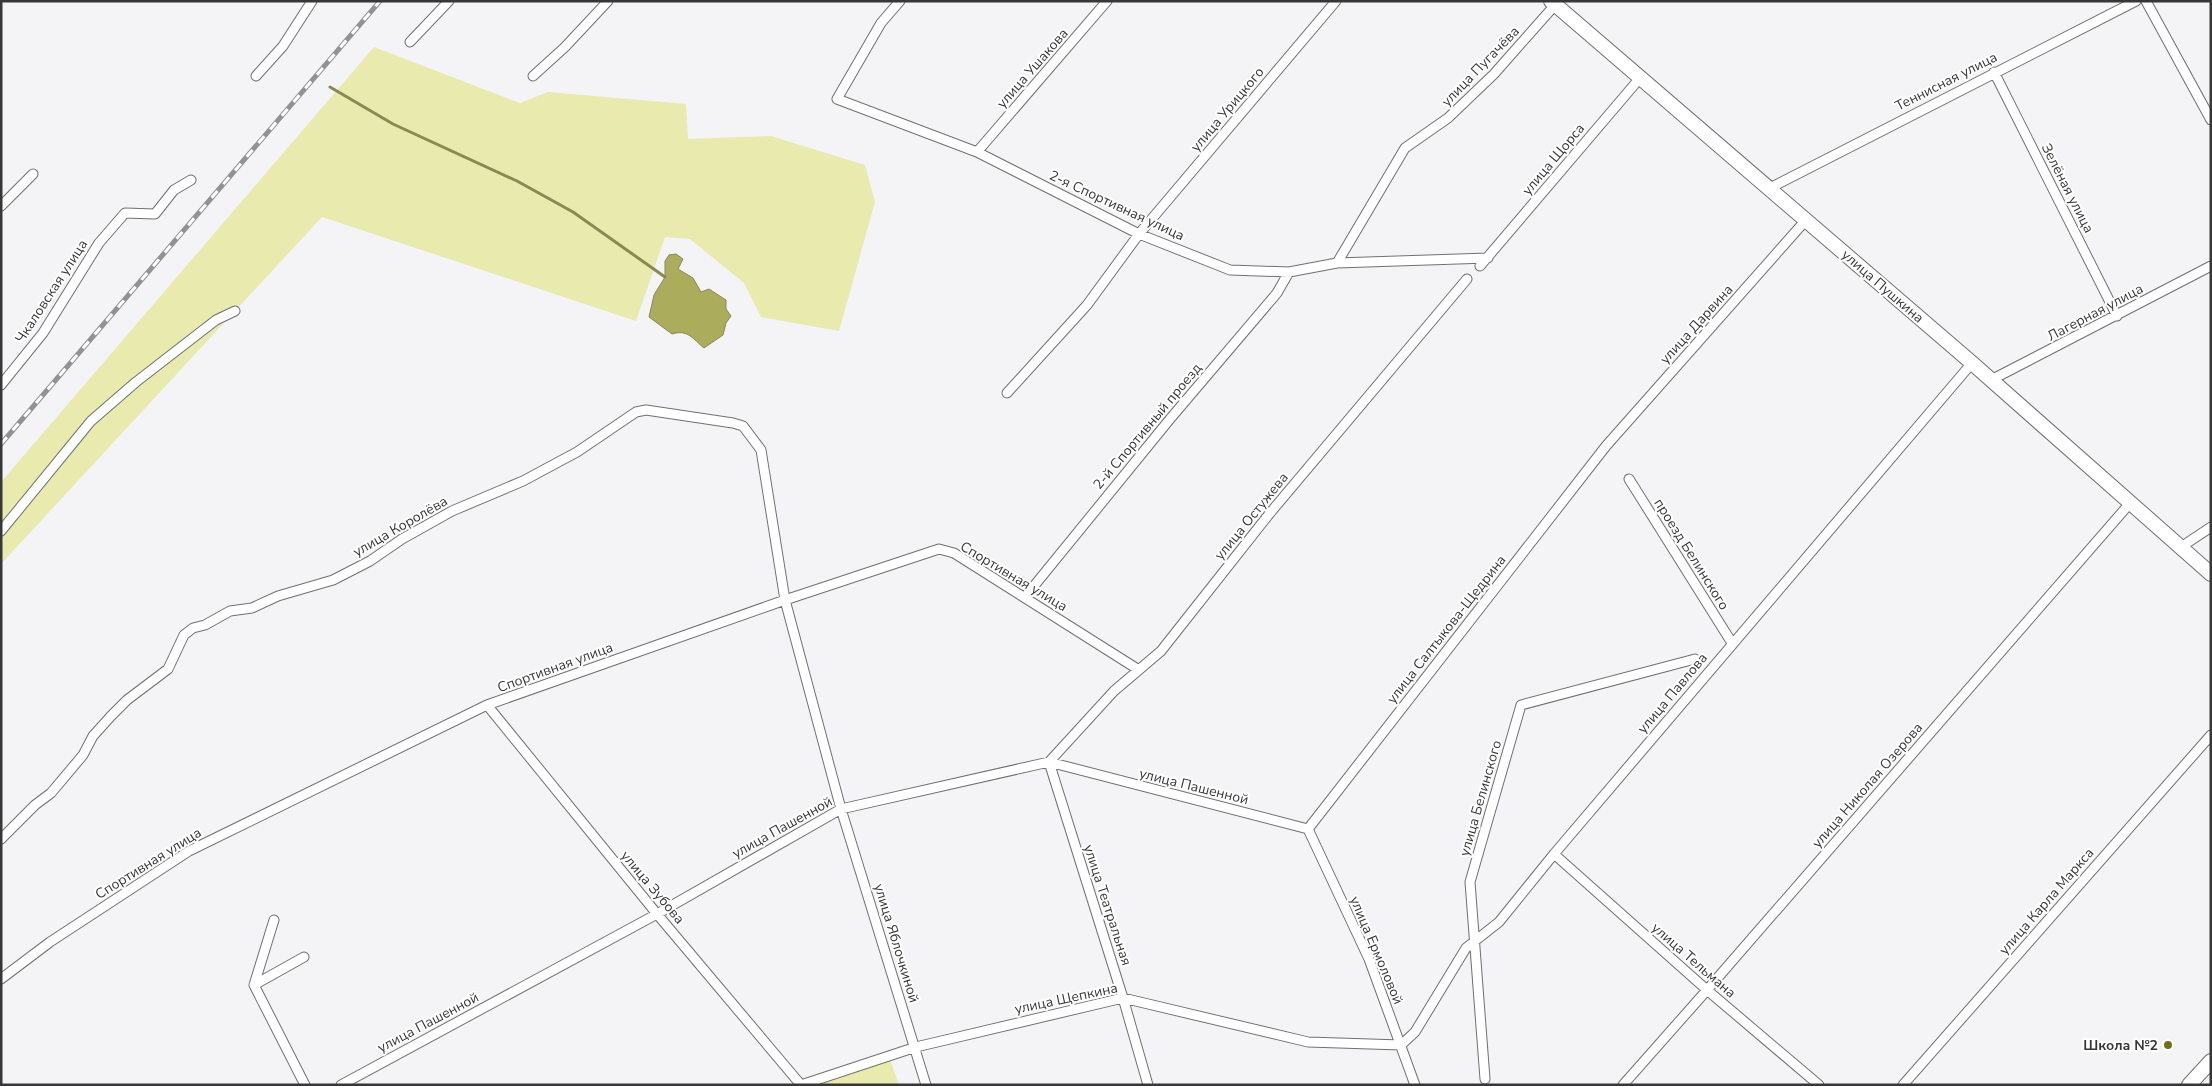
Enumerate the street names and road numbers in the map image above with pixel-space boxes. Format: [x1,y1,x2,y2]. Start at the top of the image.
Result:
street label: улица Пугачёва [1437,22,1524,111]
street label: улица Ушакова [992,24,1072,112]
street label: Теннисная улица [1892,48,2000,115]
street label: улица Урицкого [1186,63,1268,156]
street label: улица Щорса [1518,119,1589,199]
street label: Зелёная улица [2037,140,2098,236]
street label: 2-я Спортивная улица [1046,166,1188,245]
street label: Чкаловская улица [11,236,92,347]
street label: улица Пушкина [1838,245,1928,327]
street label: Лагерная улица [2044,279,2146,346]
street label: улица Дарвина [1656,280,1737,368]
street label: 2-й Спортивный проезд [1089,359,1206,494]
street label: улица Остужева [1210,469,1293,564]
street label: улица Королёва [349,492,451,561]
street label: проезд Белинского [1650,495,1734,614]
street label: Спортивная улица [957,537,1071,616]
street label: улица Салтыкова-Щедрина [1382,551,1510,708]
street label: Спортивная улица [495,638,616,697]
street label: улица Павлова [1633,649,1712,738]
street label: улица Николая Озерова [1808,719,1927,852]
street label: улица Белинского [1455,738,1506,858]
street label: улица Пашенной [1137,764,1251,809]
street label: улица Пашенной [729,792,836,863]
street label: Спортивная улица [92,823,205,904]
street label: улица Театральная [1079,842,1136,968]
street label: улица Карла Маркса [1995,844,2098,959]
street label: улица Зубова [616,847,689,928]
street label: улица Яблочкиной [869,881,924,1005]
street label: улица Ермоловой [1345,893,1408,1007]
street label: улица Тельмана [1648,919,1740,1002]
street label: улица Щепкина [1013,978,1119,1019]
street label: улица Пашенной [374,988,482,1057]

